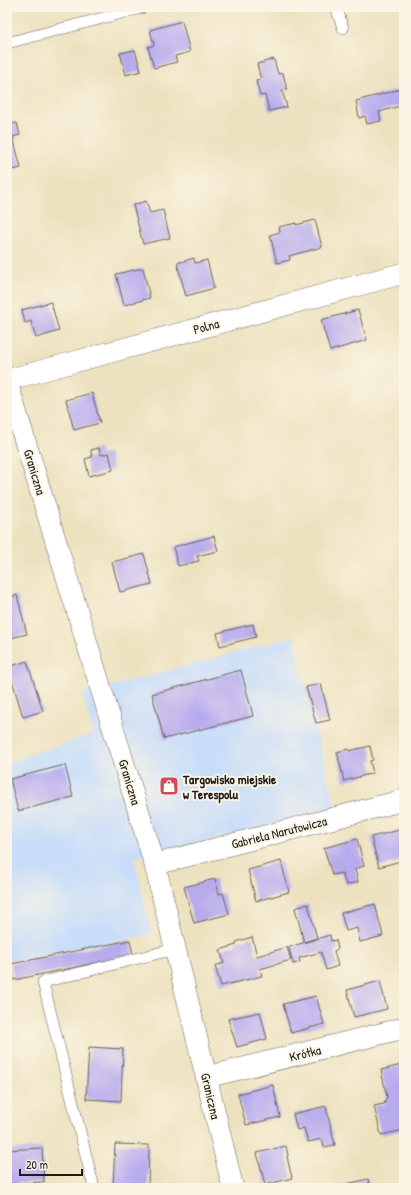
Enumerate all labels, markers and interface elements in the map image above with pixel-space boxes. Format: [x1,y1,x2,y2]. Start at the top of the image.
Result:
street label: Polna [191,314,221,338]
street label: Graniczna [20,447,50,497]
street label: Graniczna [115,757,145,807]
place label: Targowisko miejskie w Terespolu [182,770,277,804]
shop icon: Targowisko miejskie w Terespolu [158,775,180,797]
street label: Gabriela Narutowicza [229,811,329,853]
street label: Krótka [287,1040,323,1066]
street label: Graniczna [197,1071,225,1121]
scale bar [20,1151,82,1177]
text: 20 m [26,1156,48,1173]

